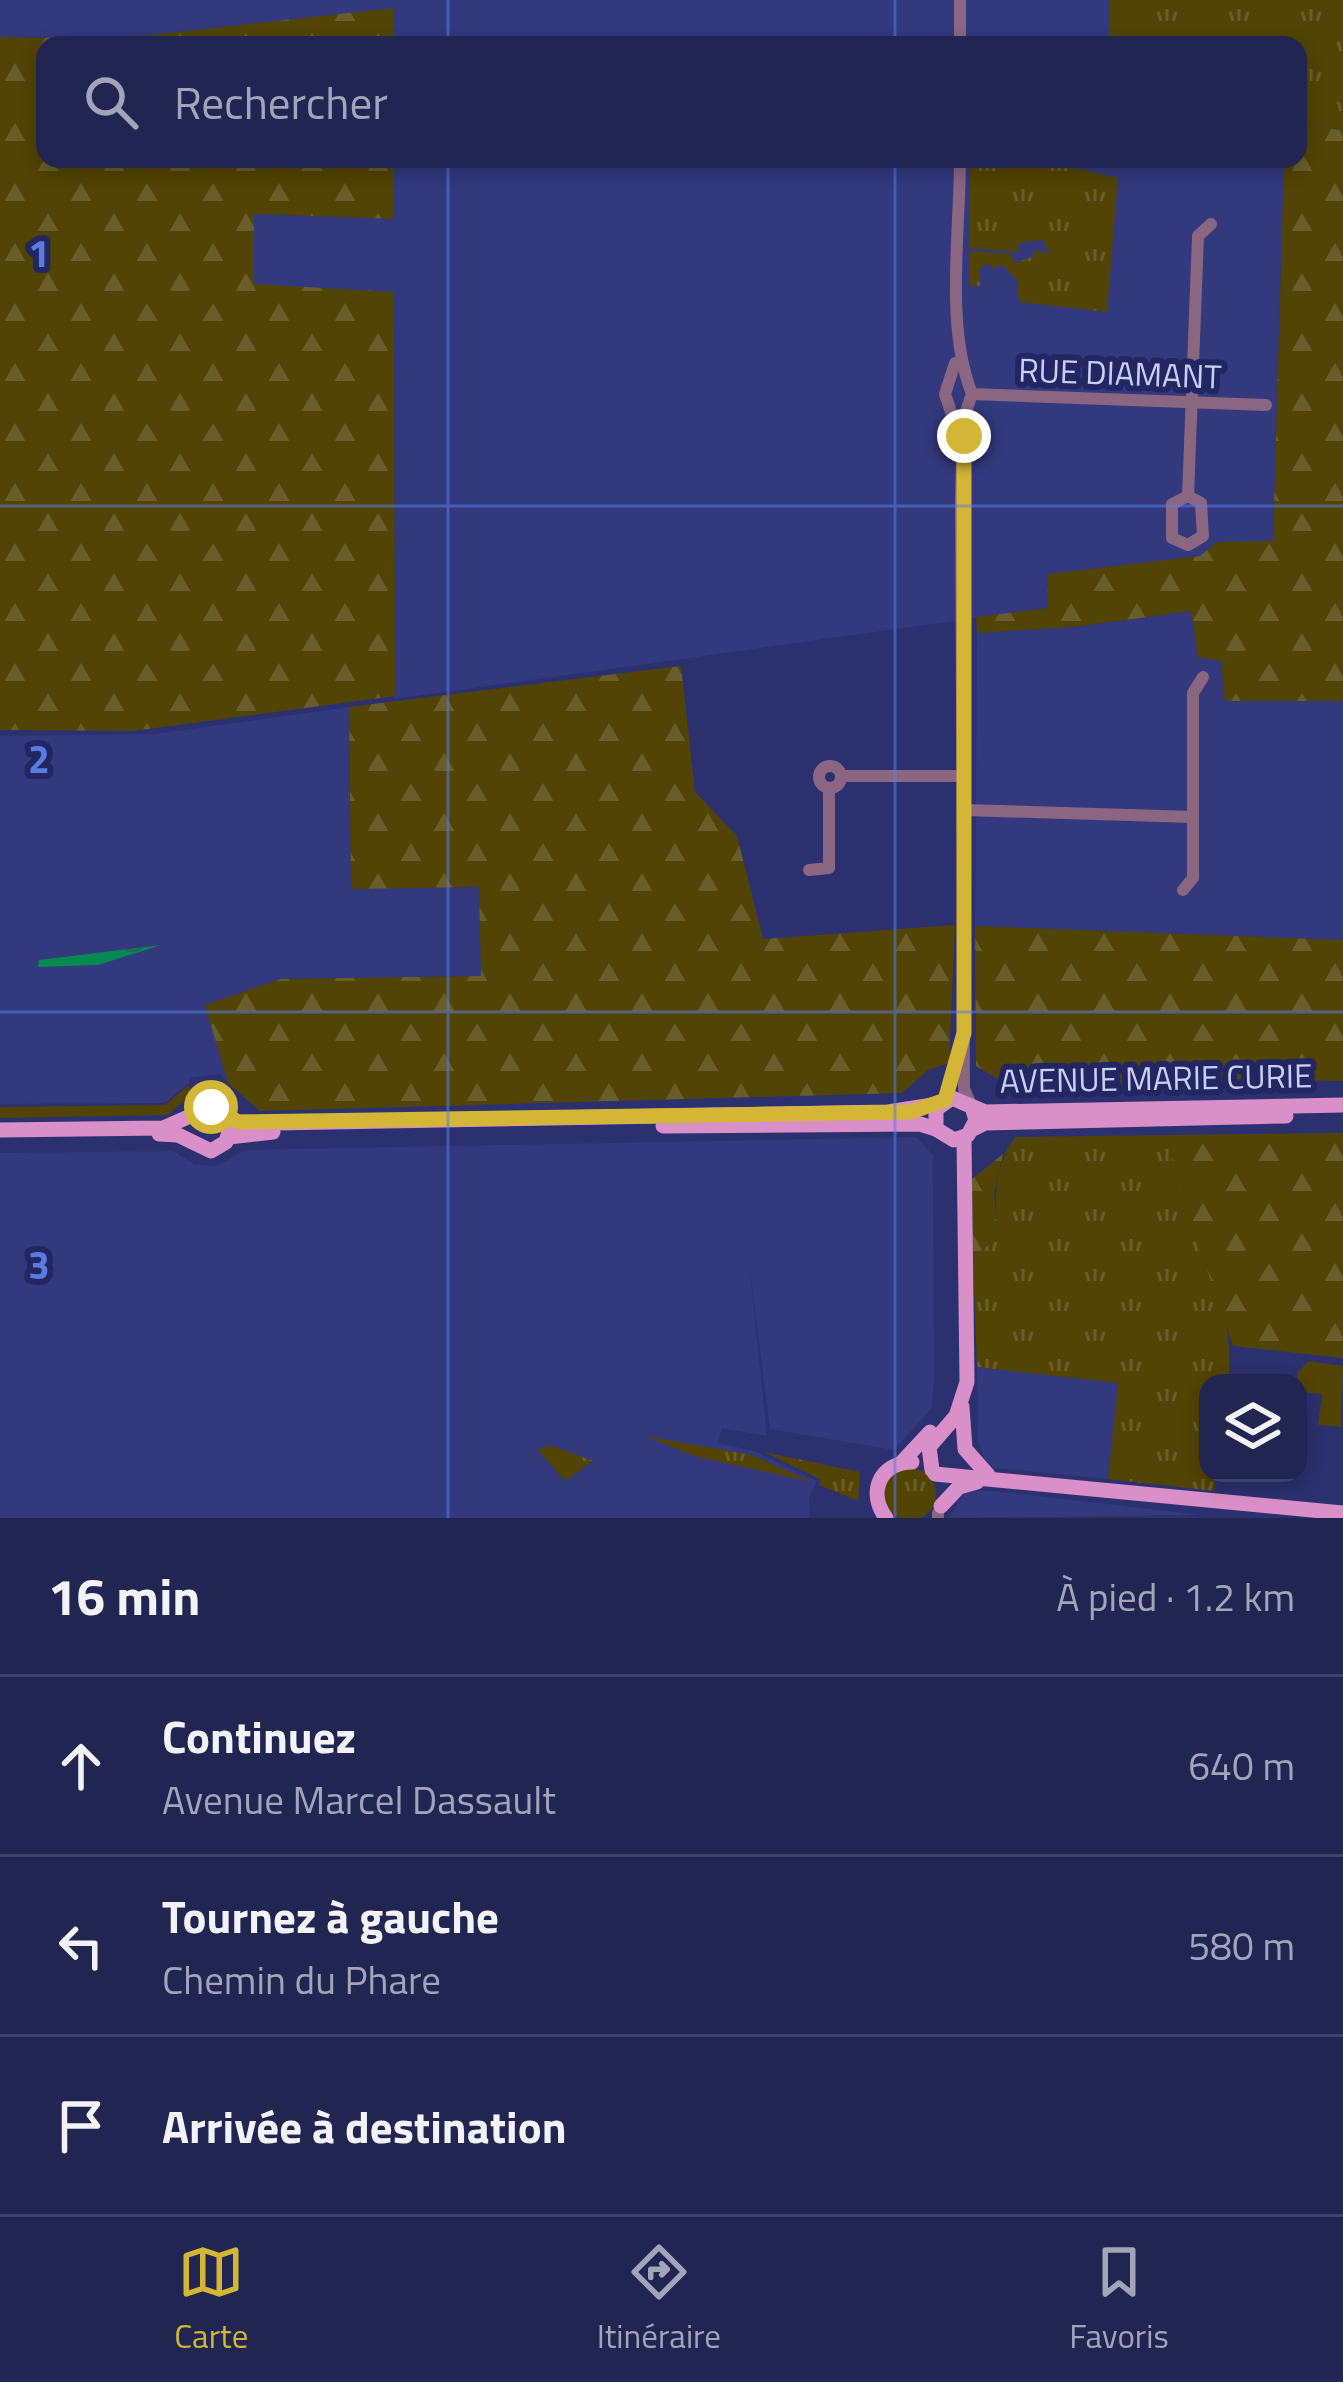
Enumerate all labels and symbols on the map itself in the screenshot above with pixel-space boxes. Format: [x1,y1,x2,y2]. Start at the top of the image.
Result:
text: 1 [28,223,50,282]
street label: RUE DIAMANT [1018,344,1222,402]
route end [937,409,991,463]
text: 2 [28,729,50,788]
street label: AVENUE MARIE CURIE [999,1050,1313,1106]
route start [184,1080,238,1134]
text: 3 [28,1235,50,1294]

